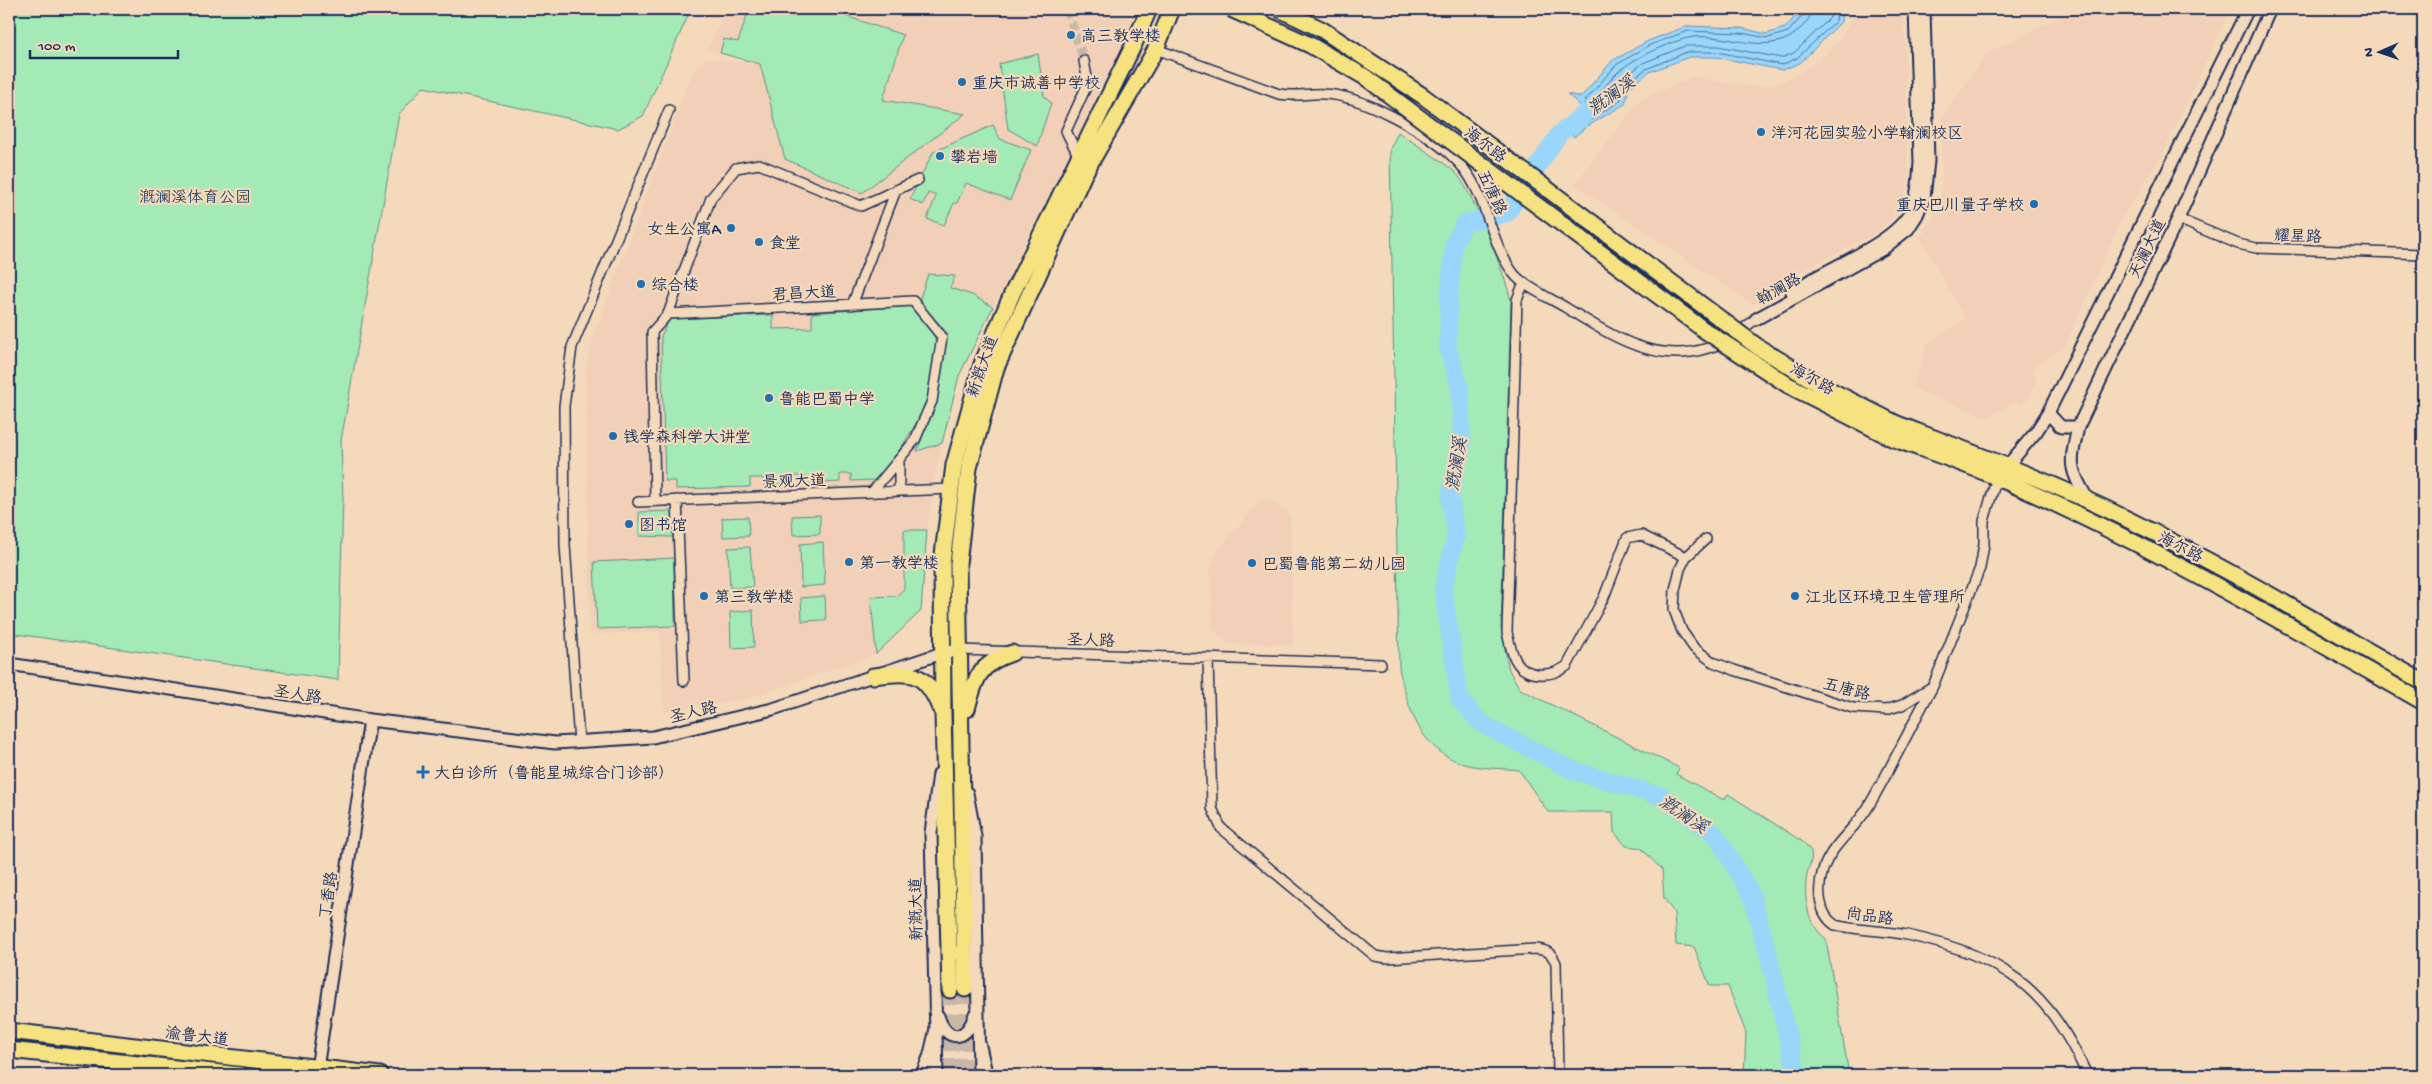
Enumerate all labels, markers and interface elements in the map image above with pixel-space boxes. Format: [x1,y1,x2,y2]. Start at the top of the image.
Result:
place label: 高三教学楼 [1081,27,1161,48]
scale bar [30,28,178,60]
north arrow [2354,28,2404,78]
marker: 高三教学楼 [1065,29,1077,41]
text: 100 m [37,38,76,56]
text: N [2361,48,2378,57]
water label: 溉澜溪 [1584,71,1641,122]
place label: 重庆市诚善中学校 [972,74,1100,95]
marker: 重庆市诚善中学校 [956,76,968,88]
street label: 海尔路 [1459,123,1510,169]
place label: 洋河花园实验小学翰澜校区 [1771,124,1963,145]
marker: 洋河花园实验小学翰澜校区 [1755,126,1767,138]
place label: 攀岩墙 [950,148,998,169]
marker: 攀岩墙 [934,150,946,162]
street label: 五唐路 [1471,167,1510,219]
park label: 溉澜溪体育公园 [139,188,251,209]
place label: 重庆巴川量子学校 [1896,197,2024,217]
marker: 重庆巴川量子学校 [2028,198,2040,210]
street label: 天澜大道 [2126,216,2172,282]
place label: 女生公寓A [648,220,723,241]
marker: 女生公寓A [725,222,737,234]
street label: 耀星路 [2274,226,2322,249]
place label: 食堂 [769,234,801,255]
marker: 食堂 [753,236,765,248]
street label: 翰澜路 [1753,269,1805,311]
place label: 综合楼 [651,276,699,297]
marker: 综合楼 [635,278,647,290]
street label: 君昌大道 [772,283,837,307]
street label: 新溉大道 [963,333,1004,400]
street label: 海尔路 [1786,359,1838,401]
place label: 鲁能巴蜀中学 [779,390,875,411]
marker: 鲁能巴蜀中学 [763,392,775,404]
place label: 钱学森科学大讲堂 [623,428,751,449]
marker: 钱学森科学大讲堂 [607,430,619,442]
water label: 溉澜溪 [1443,435,1473,493]
street label: 景观大道 [762,472,826,494]
place label: 图书馆 [639,516,687,537]
marker: 图书馆 [623,518,635,530]
street label: 海尔路 [2154,528,2206,568]
place label: 第一教学楼 [859,555,939,575]
place label: 巴蜀鲁能第二幼儿园 [1262,555,1406,576]
marker: 第一教学楼 [843,556,855,568]
marker: 巴蜀鲁能第二幼儿园 [1246,557,1258,569]
place label: 江北区环境卫生管理所 [1805,588,1965,609]
place label: 第三教学楼 [714,589,794,609]
marker: 第三教学楼 [698,590,710,602]
marker: 江北区环境卫生管理所 [1789,590,1801,602]
street label: 圣人路 [1067,630,1115,653]
street label: 五唐路 [1821,674,1872,706]
street label: 圣人路 [272,681,323,710]
street label: 圣人路 [668,698,719,729]
place label: 大白诊所（鲁能星城综合门诊部） [434,764,674,785]
marker: 大白诊所（鲁能星城综合门诊部） [416,765,430,779]
water label: 溉澜溪 [1654,792,1712,840]
street label: 丁香路 [315,870,344,921]
street label: 新溉大道 [906,877,929,941]
street label: 尚品路 [1844,904,1895,931]
street label: 渝鲁大道 [164,1023,230,1052]

